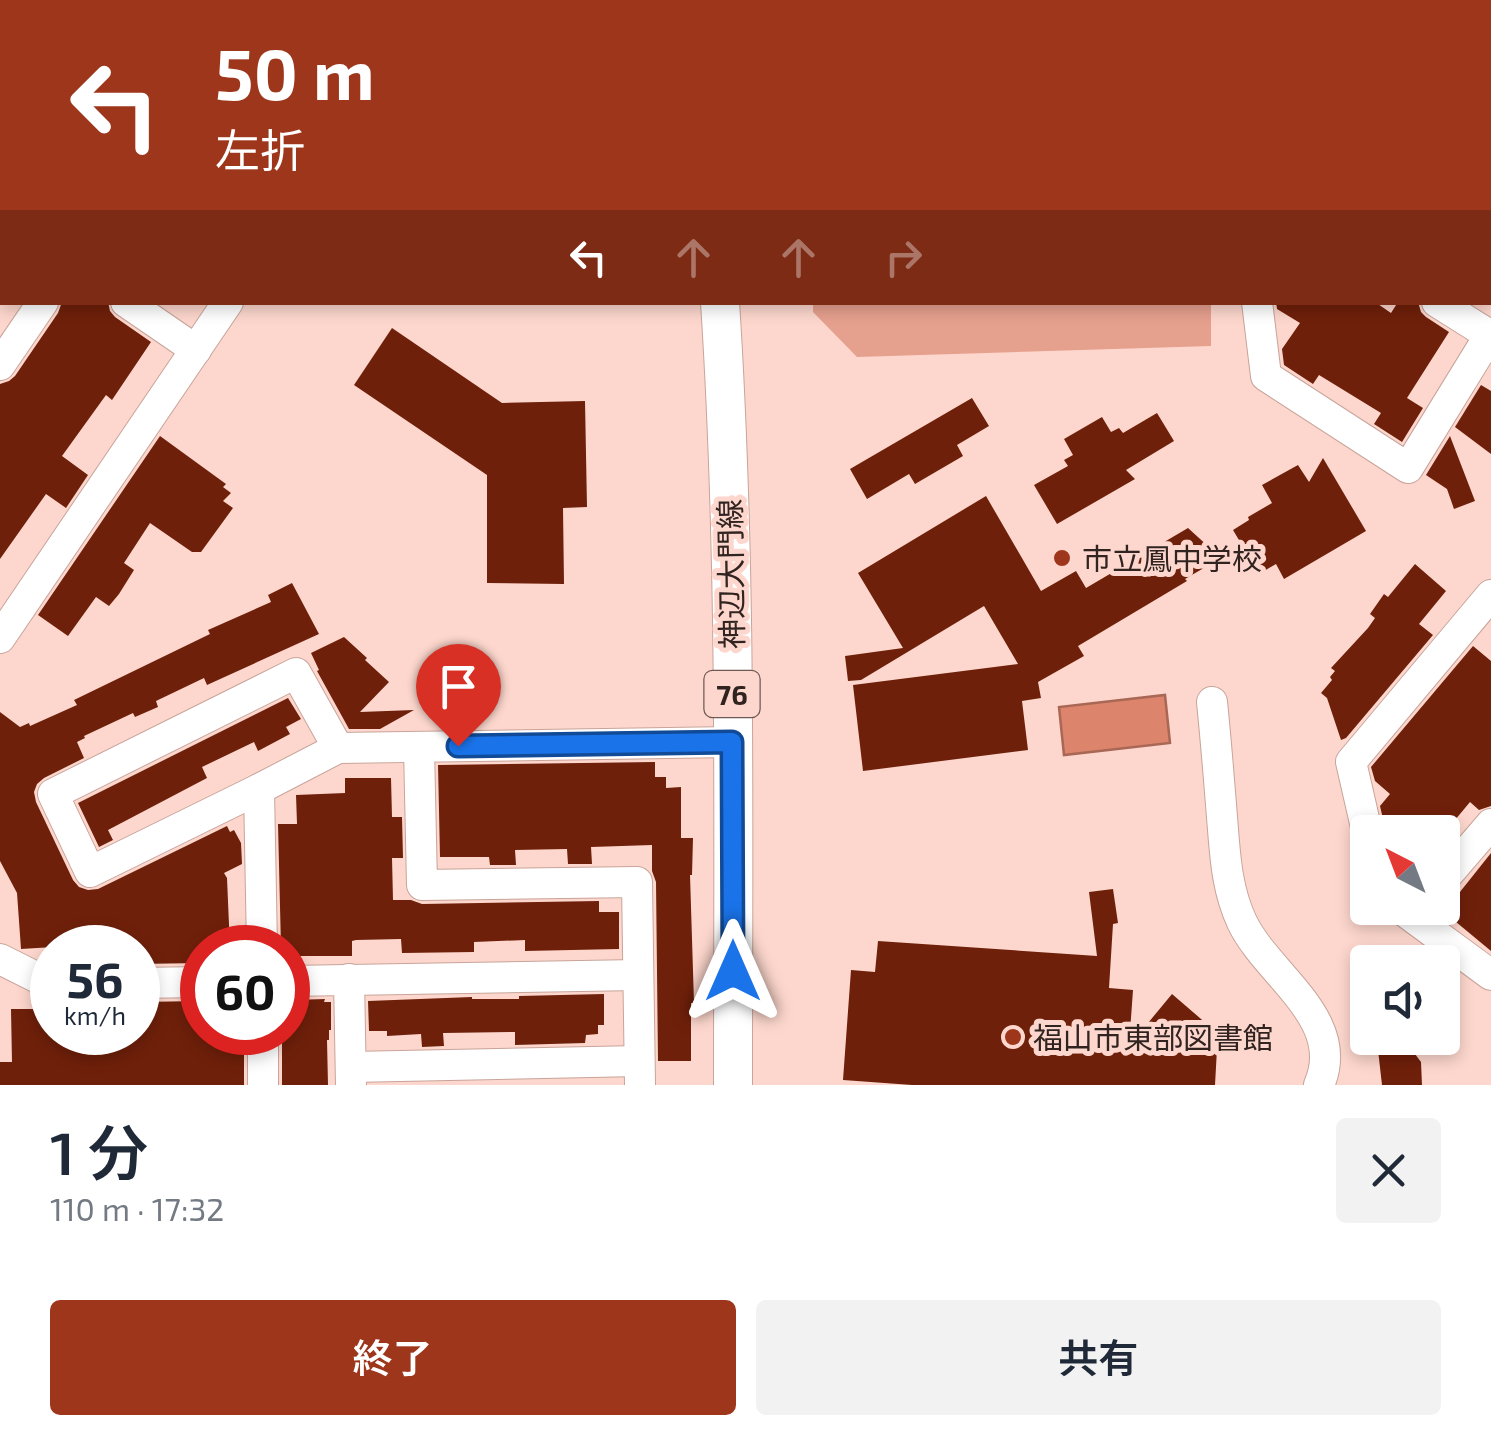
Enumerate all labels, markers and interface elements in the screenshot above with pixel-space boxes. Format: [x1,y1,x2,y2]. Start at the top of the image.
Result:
text: 50 m [215,30,375,114]
icon: left [50,40,180,170]
text: 左折 [215,122,305,176]
icon: left [561,230,616,285]
icon: ahead [666,230,721,285]
icon: ahead [771,230,826,285]
icon: right [876,230,931,285]
street label: 神辺大門線 [711,499,749,649]
place label: 市立鳳中学校 [1082,540,1262,576]
marker: 市立鳳中学校 [1051,547,1073,569]
pin [416,644,501,747]
icon: arrive [431,659,486,714]
road number: 76 [704,671,760,717]
north arrow [1350,815,1460,925]
map controls [1350,815,1460,1055]
position arrow [681,919,785,1023]
speed limit sign: 60 [180,925,310,1055]
button: sound [1350,945,1460,1055]
text: 56 [66,948,124,1008]
text: km/h [64,1000,126,1030]
place label: 福山市東部図書館 [1033,1019,1273,1055]
marker: 福山市東部図書館 [1002,1026,1024,1048]
text: 1 分 [50,1115,148,1187]
button: close [1336,1118,1441,1223]
text: 110 m · 17:32 [50,1189,224,1227]
button: 終了 [50,1300,736,1415]
button: 共有 [756,1300,1441,1415]

